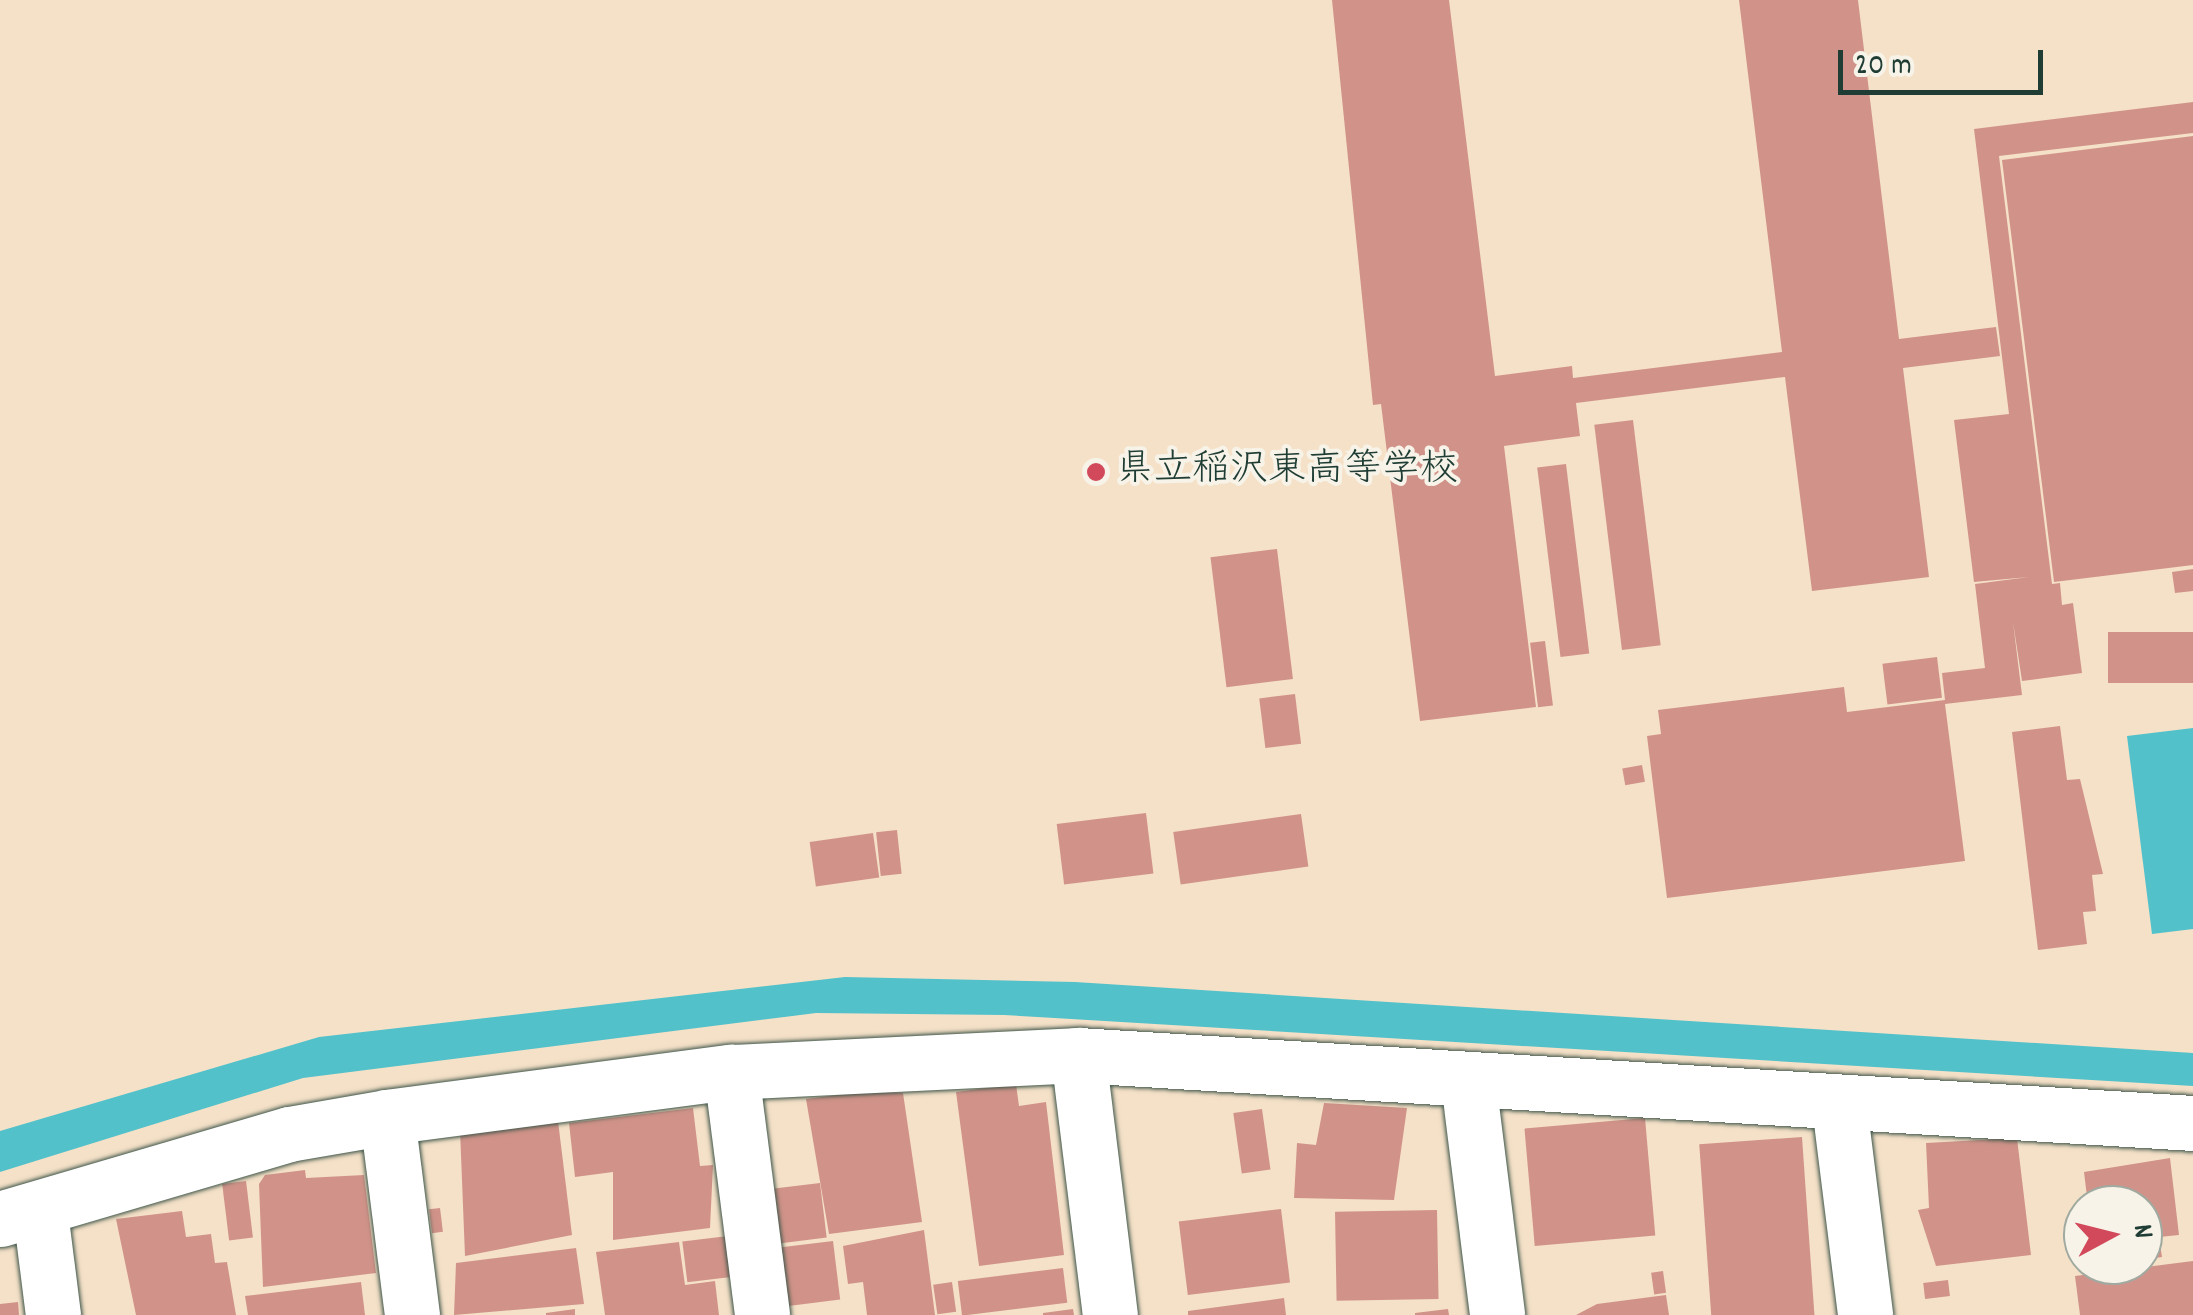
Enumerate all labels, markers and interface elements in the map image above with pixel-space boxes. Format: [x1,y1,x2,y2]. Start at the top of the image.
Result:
scale bar [1843,30,2048,92]
text: 20 m [1855,46,1912,89]
place label: 県立稲沢東高等学校 [1116,449,1458,495]
marker: 県立稲沢東高等学校 [1085,461,1107,483]
north arrow [2063,1185,2163,1285]
text: N [2120,1222,2161,1241]

